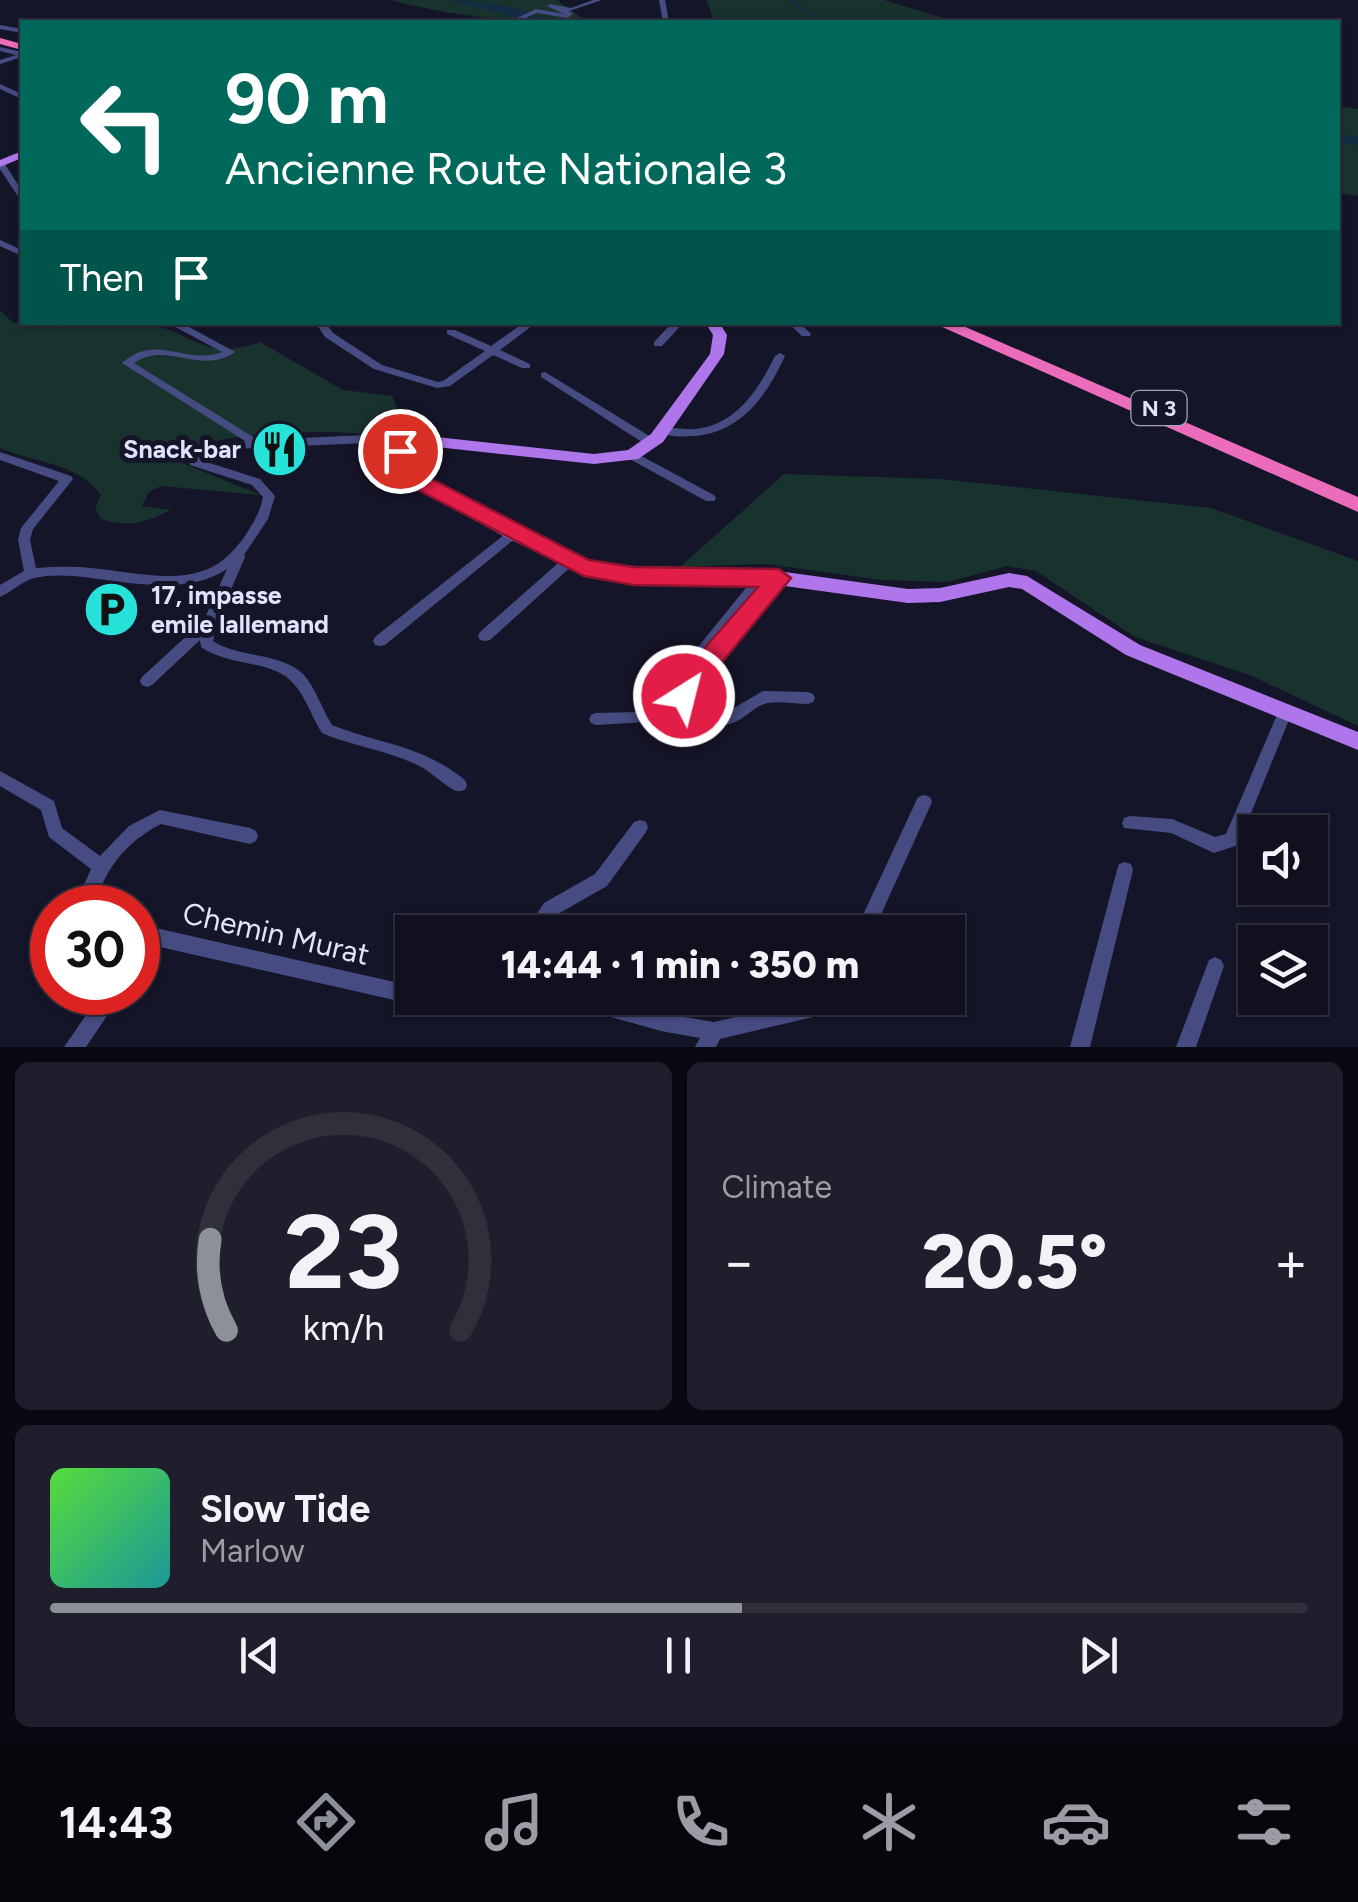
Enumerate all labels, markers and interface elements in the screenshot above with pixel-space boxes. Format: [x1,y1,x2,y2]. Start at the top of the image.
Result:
text: 90 m [225,56,389,141]
icon: left [60,60,190,190]
text: Ancienne Route Nationale 3 [225,141,787,195]
icon: arrive [164,250,219,305]
text: Then [60,255,144,301]
road number: N 3 [1132,391,1186,425]
pin [358,409,443,494]
restaurant icon: Snack-bar [250,419,310,479]
icon: arrive [373,424,428,479]
place label: Snack-bar [123,434,242,464]
parking icon: 17, impasse emile lallemand [82,579,142,639]
place label: 17, impasse emile lallemand [151,580,329,639]
position arrow [632,644,736,748]
map controls [1238,815,1328,1015]
button: sound [1238,815,1328,905]
speed limit sign: 30 [30,885,160,1015]
street label: Chemin Murat [179,894,373,973]
button: layers [1238,925,1328,1015]
text: 14:44 · 1 min · 350 m [501,942,859,988]
text: Climate [722,1168,832,1206]
text: 23 [284,1189,402,1314]
text: 20.5° [922,1217,1108,1307]
text: − [722,1229,756,1295]
text: + [1274,1229,1308,1295]
text: km/h [302,1306,384,1349]
text: Slow Tide [200,1486,370,1532]
text: Marlow [200,1532,304,1570]
icon: previous [232,1628,287,1683]
icon: pause [651,1628,706,1683]
icon: next [1071,1628,1126,1683]
icon: directions [291,1787,361,1857]
icon: music [479,1787,549,1857]
icon: phone [666,1787,736,1857]
icon: climate [854,1787,924,1857]
icon: car [1041,1787,1111,1857]
icon: filters [1229,1787,1299,1857]
text: 14:43 [59,1795,173,1849]

